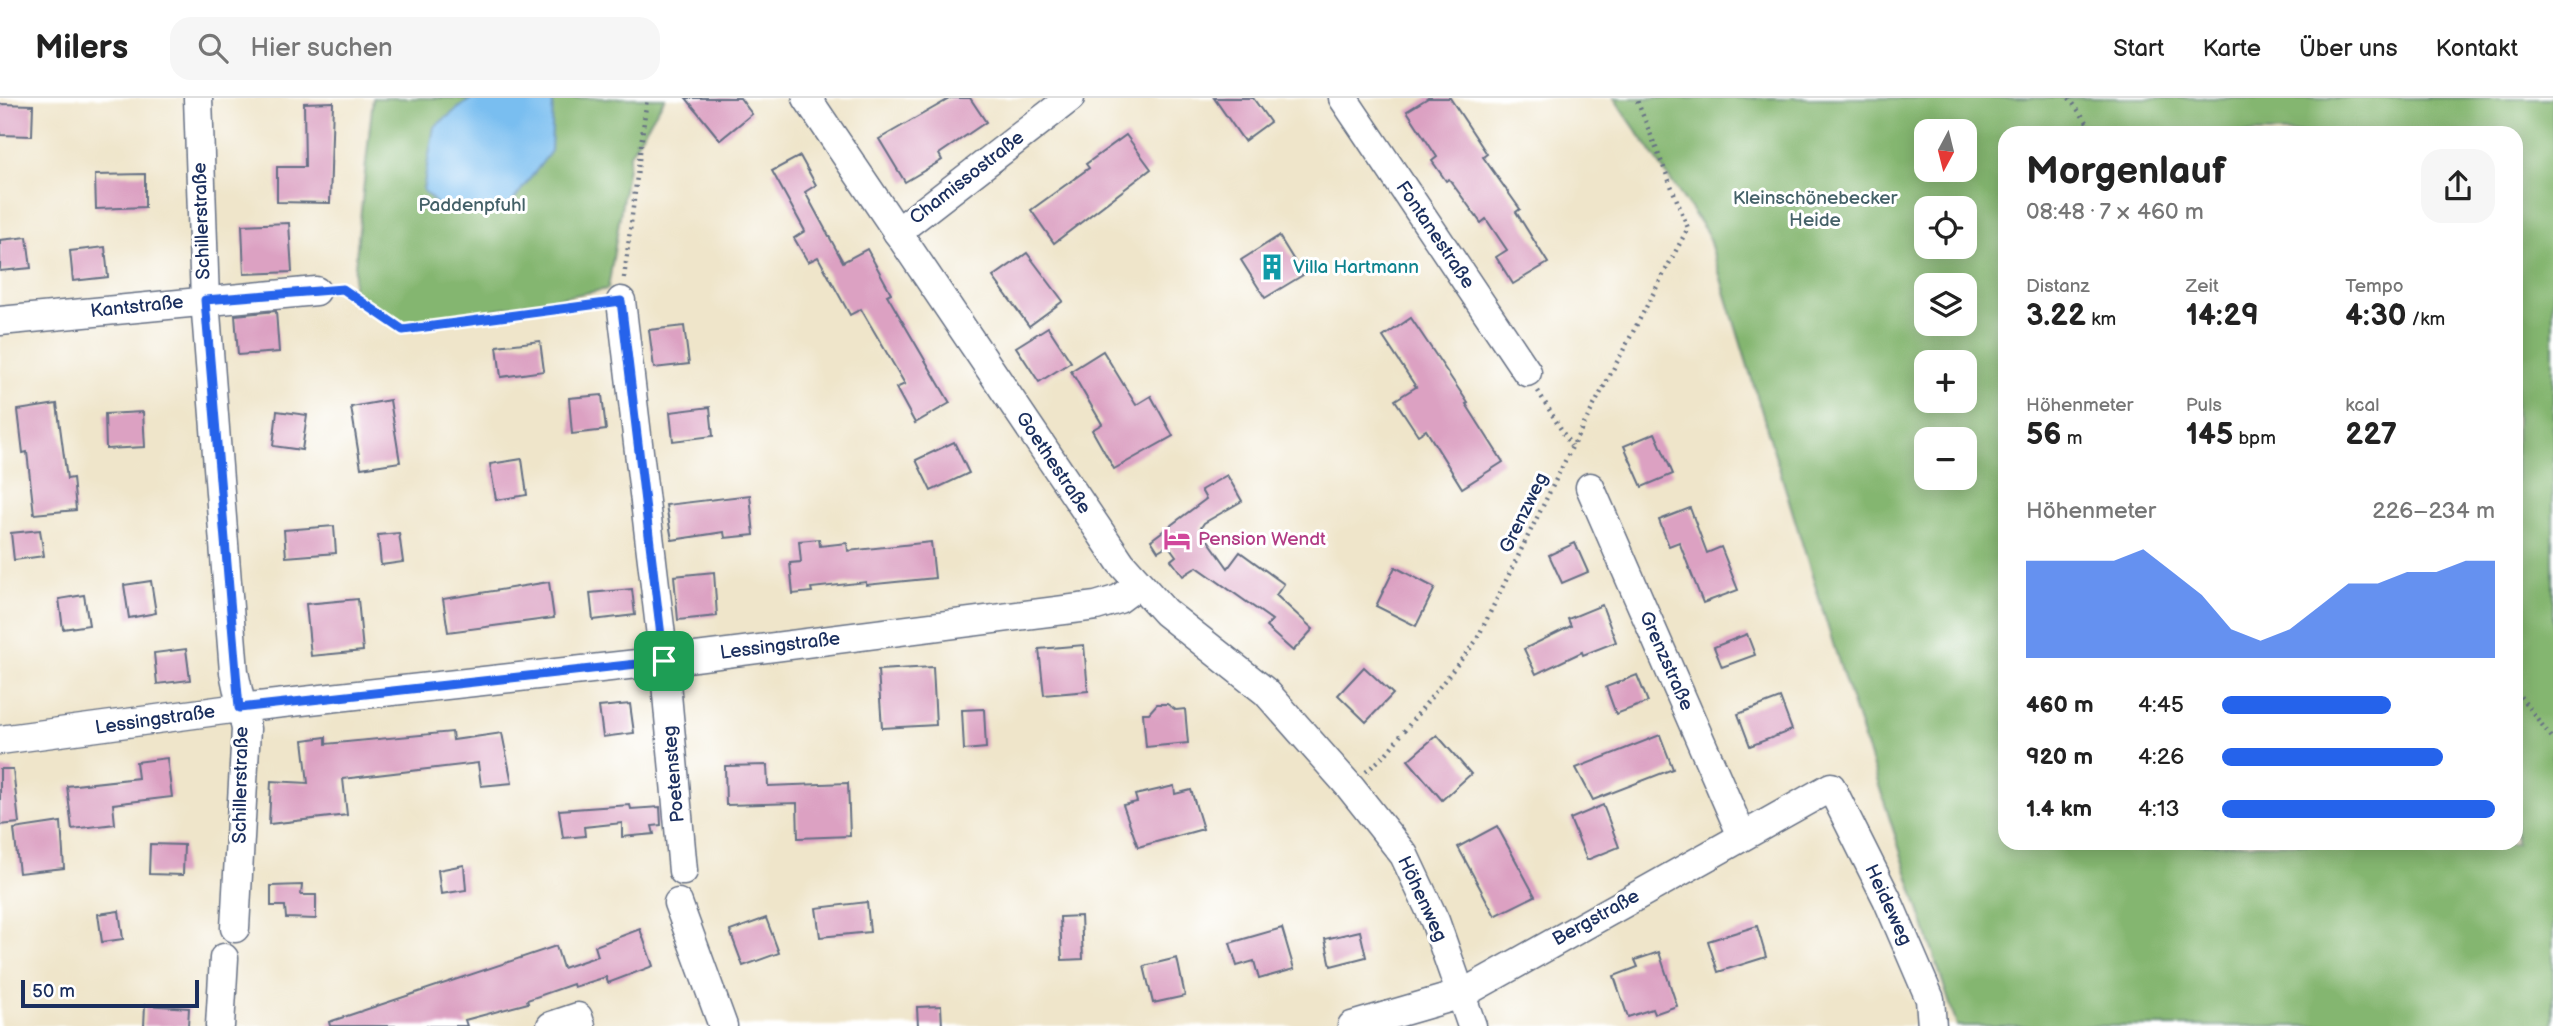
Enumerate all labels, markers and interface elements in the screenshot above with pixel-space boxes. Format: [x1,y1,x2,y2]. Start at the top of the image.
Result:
search box [170,17,660,80]
text: Milers [35,28,128,68]
icon: search [194,29,232,67]
text: Hier suchen [250,33,393,64]
text: Start [2113,34,2164,63]
text: Karte [2202,34,2261,63]
text: Über uns [2299,34,2398,63]
text: Kontakt [2436,34,2518,63]
north arrow [1914,119,1978,182]
map controls [1914,119,1977,490]
street label: Chamissostraße [905,126,1029,230]
text: Morgenlauf [2026,149,2226,194]
button: share [2421,149,2495,223]
street label: Schillerstraße [188,162,216,280]
street label: Fontanestraße [1391,177,1479,293]
park label: Kleinschönebecker Heide [1733,187,1898,232]
park label: Paddenpfuhl [418,194,526,217]
button: locate [1914,196,1977,259]
text: 08:48 · 7 × 460 m [2026,198,2204,226]
building icon: Villa Hartmann [1257,252,1287,282]
place label: Villa Hartmann [1293,256,1419,279]
button: layers [1914,273,1977,336]
text: Distanz [2026,275,2090,298]
text: Zeit [2186,275,2219,298]
text: Tempo [2345,275,2404,298]
street label: Kantstraße [89,291,185,323]
text: 3.22 [2026,298,2086,334]
text: 14:29 [2186,298,2259,334]
text: 4:30 [2345,298,2406,334]
text: km [2086,308,2116,331]
text: /km [2406,308,2445,331]
button: + [1914,350,1977,413]
text: Höhenmeter [2026,394,2133,417]
text: Puls [2186,394,2222,417]
text: kcal [2345,394,2379,417]
street label: Goethestraße [1010,408,1096,518]
text: 56 [2026,417,2062,453]
text: 145 [2186,417,2233,453]
text: 227 [2345,417,2397,453]
button: − [1914,427,1977,490]
text: m [2062,427,2082,450]
text: bpm [2233,427,2276,450]
street label: Grenzweg [1495,469,1553,557]
text: Höhenmeter [2026,497,2156,525]
text: 226–234 m [2372,497,2495,525]
hotel icon: Pension Wendt [1162,524,1192,554]
place label: Pension Wendt [1198,528,1326,551]
street label: Grenzstraße [1634,608,1698,714]
street label: Lessingstraße [719,627,841,665]
pin [634,631,694,691]
icon: arrive [645,642,683,680]
text: 460 m [2026,691,2094,719]
text: 4:45 [2138,691,2184,719]
street label: Lessingstraße [94,700,216,740]
street label: Poetensteg [658,724,690,824]
street label: Schillerstraße [228,726,254,844]
text: 920 m [2026,743,2093,771]
text: 4:26 [2138,743,2184,771]
text: 1.4 km [2026,795,2092,823]
text: 4:13 [2138,795,2180,823]
street label: Höhenweg [1392,853,1452,945]
street label: Heideweg [1859,861,1917,949]
street label: Bergstraße [1548,885,1644,951]
scale bar [21,977,200,1009]
text: 50 m [32,980,75,1003]

